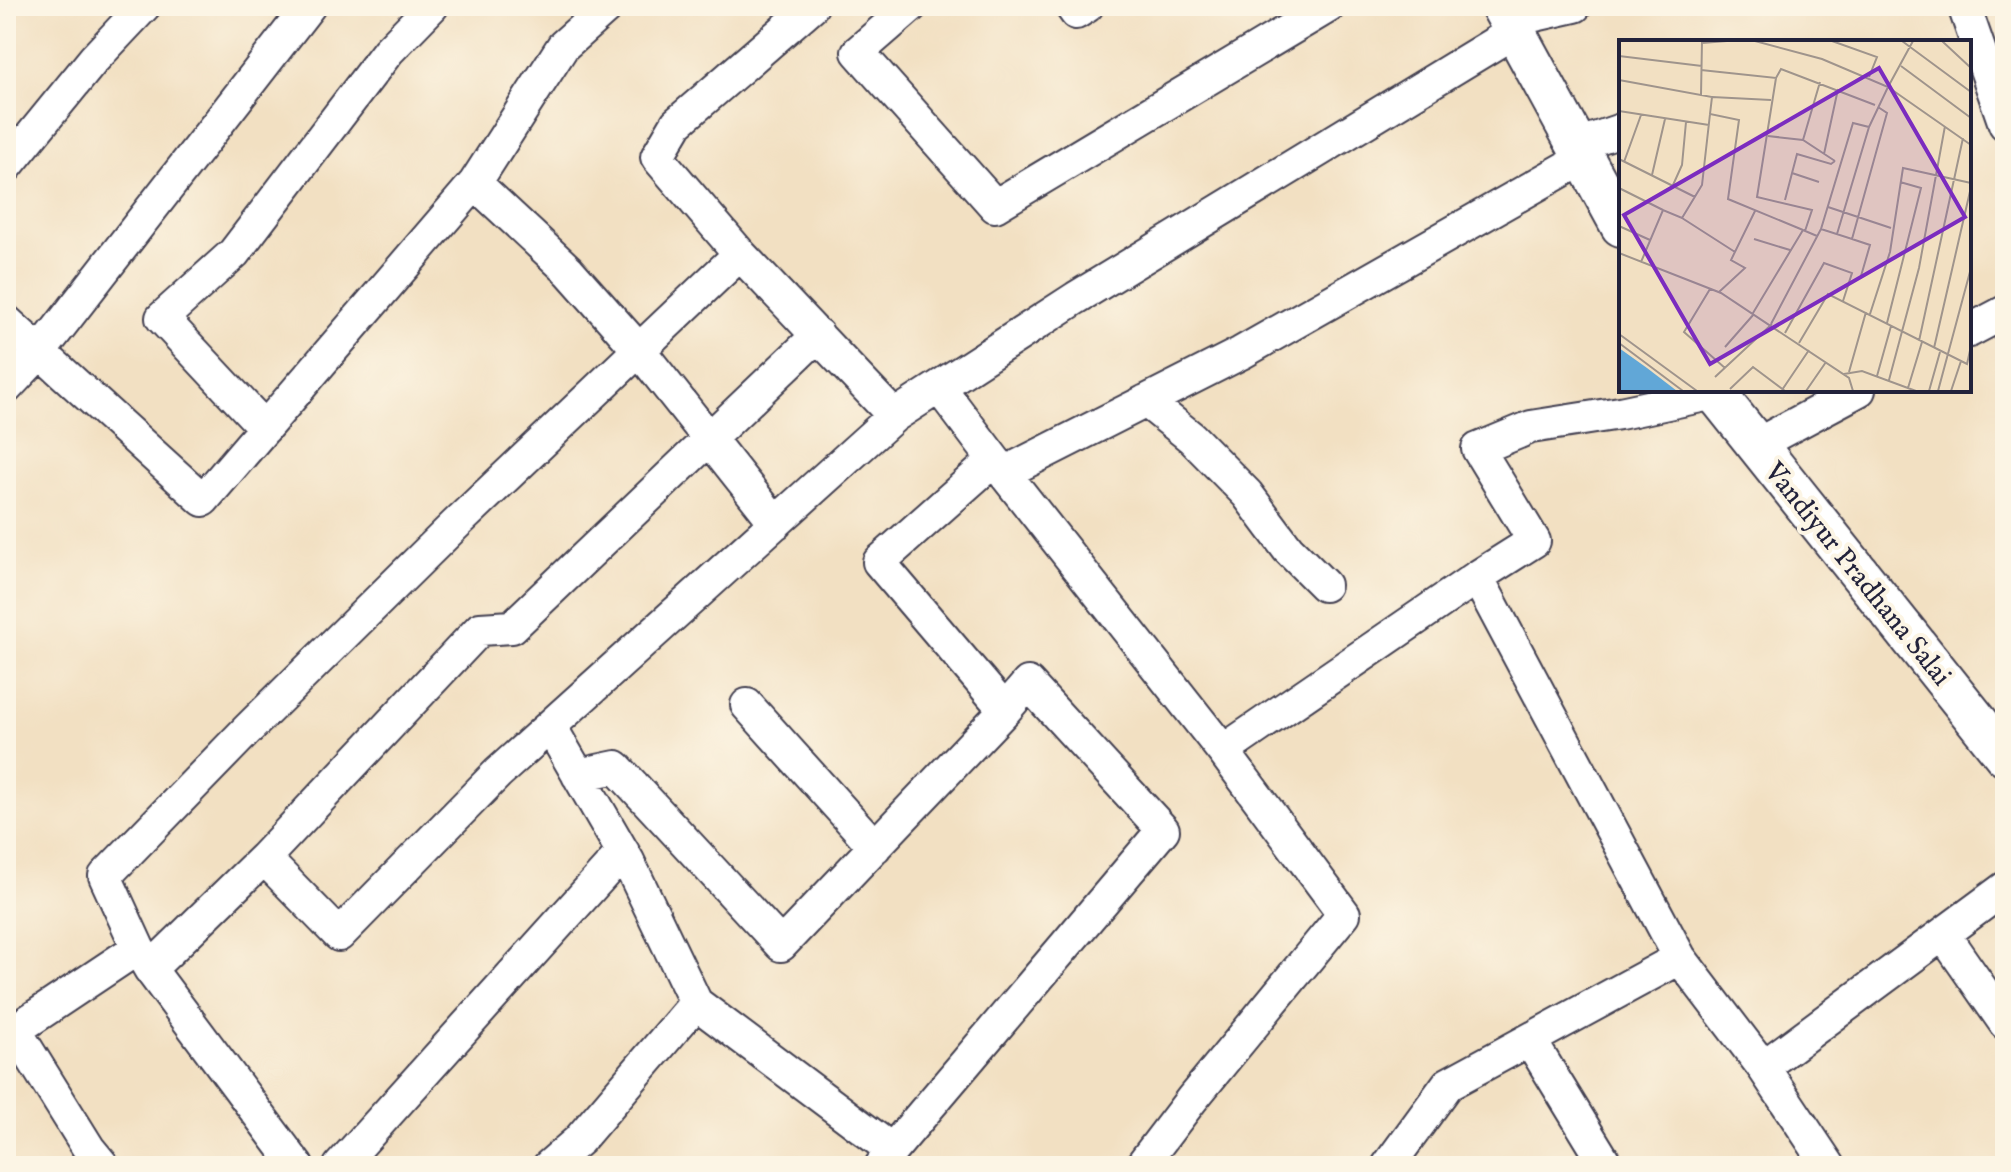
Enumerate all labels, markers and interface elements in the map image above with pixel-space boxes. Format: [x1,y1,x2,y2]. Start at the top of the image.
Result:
inset map [1619,40,1971,392]
street label: Vandiyur Pradhana Salai [1755,455,1958,694]

